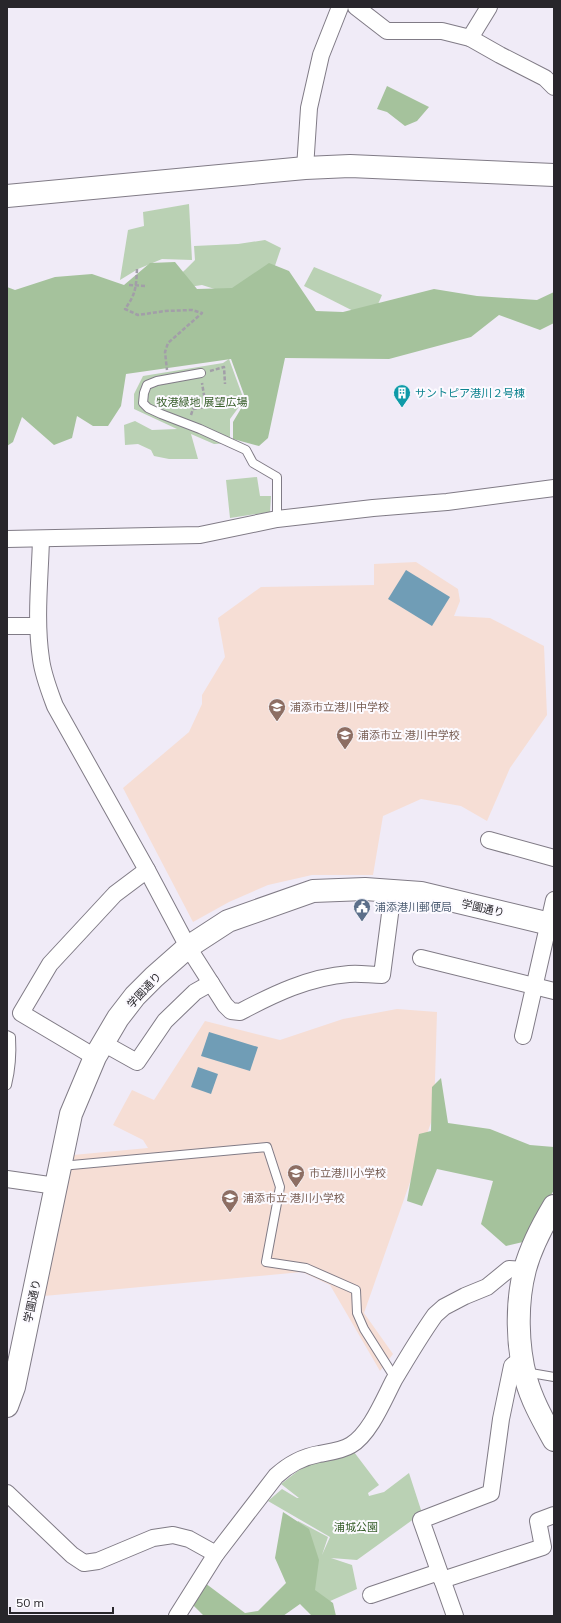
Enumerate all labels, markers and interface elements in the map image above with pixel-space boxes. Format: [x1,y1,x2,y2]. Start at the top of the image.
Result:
building icon: サントピア港川２号棟 [392,383,412,408]
place label: サントピア港川２号棟 [415,386,525,400]
park label: 牧港緑地 展望広場 [157,395,247,409]
school or university icon: 浦添市立港川中学校 [267,697,287,722]
place label: 浦添市立港川中学校 [290,700,389,714]
school or university icon: 浦添市立 港川中学校 [335,725,355,750]
place label: 浦添市立 港川中学校 [358,728,460,742]
street label: 学園通り [460,896,506,920]
public building icon: 浦添港川郵便局 [352,897,372,922]
place label: 浦添港川郵便局 [375,900,452,914]
street label: 学園通り [124,969,164,1011]
school or university icon: 市立港川小学校 [286,1163,306,1188]
place label: 市立港川小学校 [309,1166,386,1180]
school or university icon: 浦添市立 港川小学校 [220,1188,240,1213]
place label: 浦添市立 港川小学校 [243,1191,345,1205]
street label: 学園通り [21,1278,43,1324]
park label: 浦城公園 [334,1520,378,1534]
scale bar [10,1589,113,1615]
text: 50 m [16,1595,44,1610]

